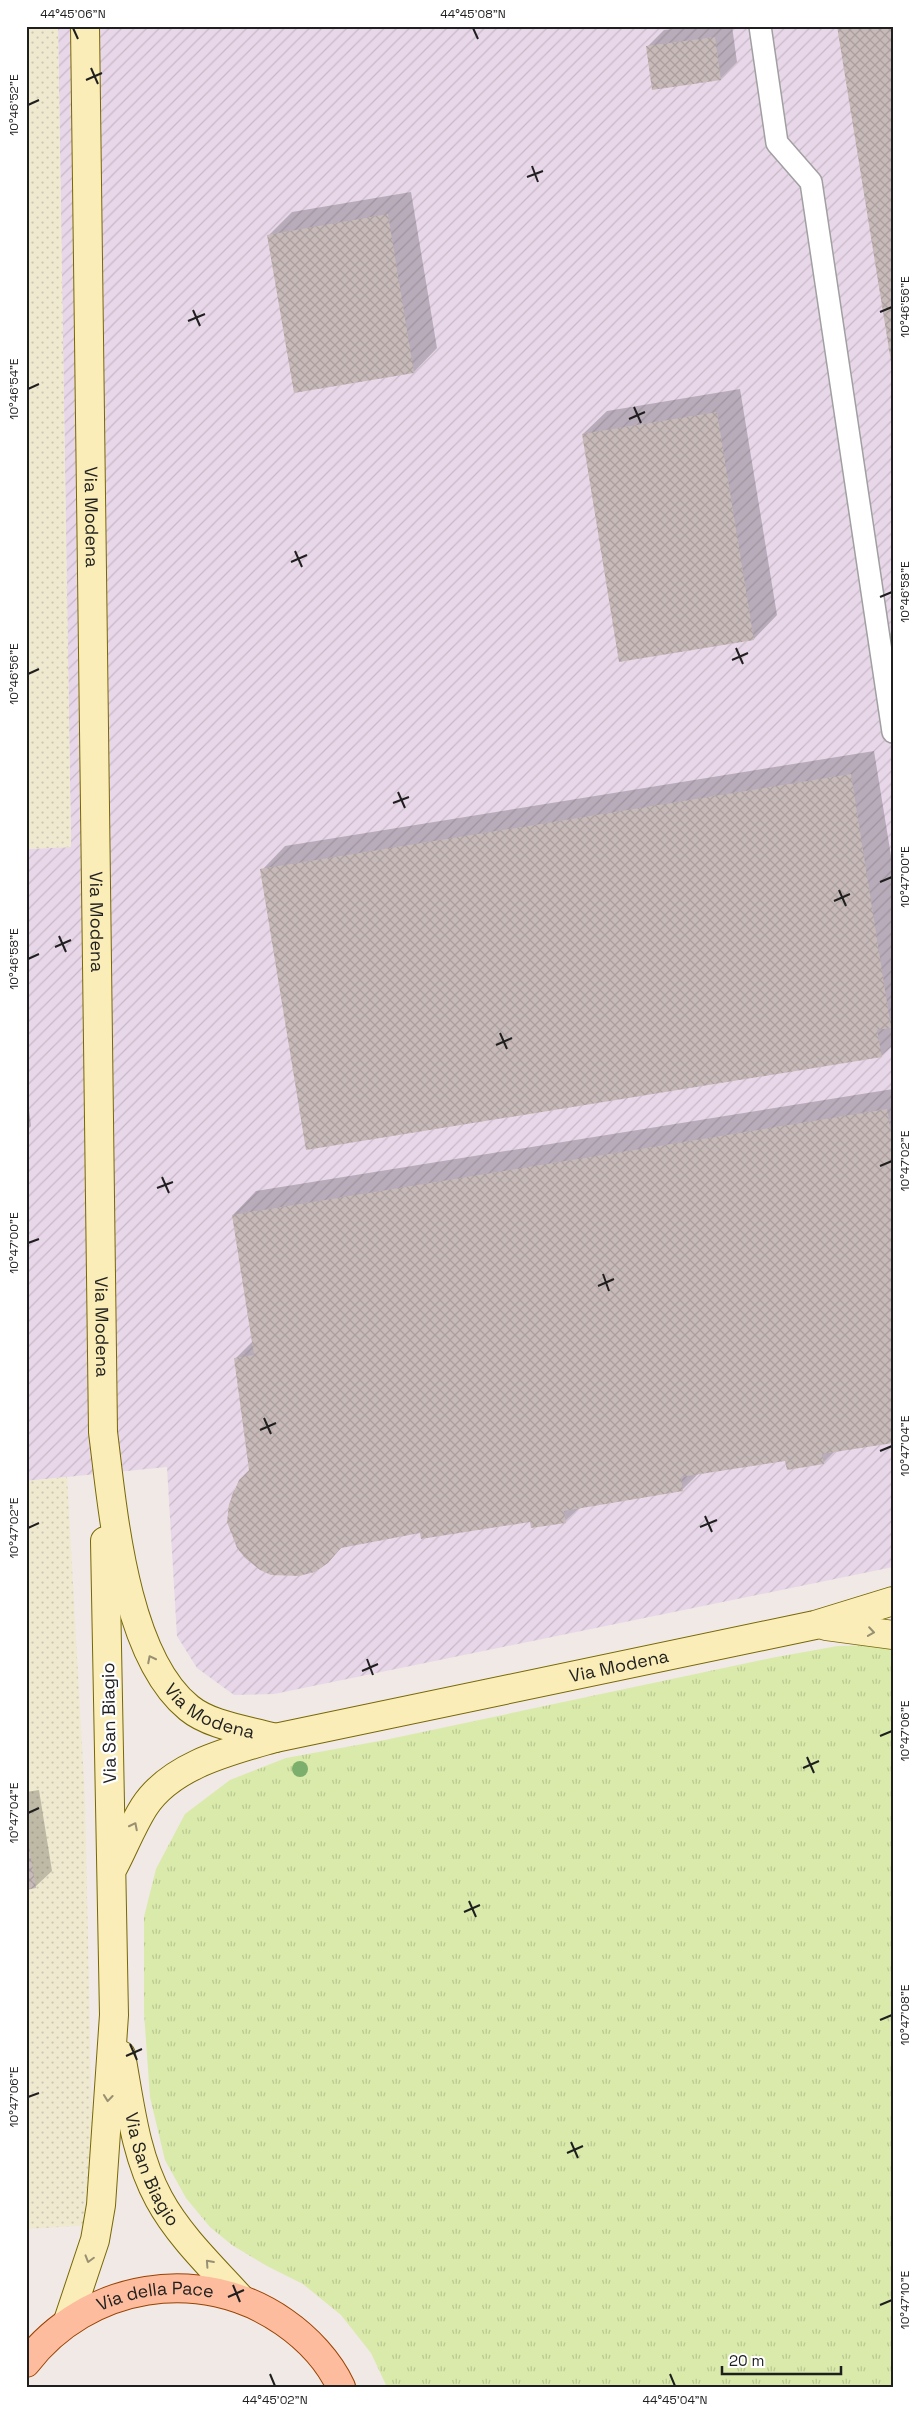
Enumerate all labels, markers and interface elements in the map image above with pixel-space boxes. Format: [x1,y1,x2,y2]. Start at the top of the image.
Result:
text: 44°45'06"N [40,6,106,22]
text: 44°45'08"N [440,6,506,22]
text: 10°46'52"E [6,74,22,136]
text: 10°46'56"E [897,276,913,338]
text: 10°46'54"E [6,358,22,420]
street label: Via Modena [80,466,104,568]
text: 10°46'58"E [897,561,913,623]
text: 10°46'56"E [6,643,22,705]
text: 10°47'00"E [897,846,913,908]
street label: Via Modena [85,871,109,973]
text: 10°46'58"E [6,928,22,990]
text: 10°47'02"E [897,1130,913,1191]
text: 10°47'00"E [6,1212,22,1274]
street label: Via Modena [90,1276,114,1377]
text: 10°47'04"E [897,1415,913,1476]
text: 10°47'02"E [6,1497,22,1558]
one-way arrow [867,1626,876,1636]
street label: Via Modena [567,1644,671,1687]
one-way arrow [147,1655,157,1664]
street label: Via San Biagio [96,1662,121,1784]
street label: Via Modena [159,1678,257,1743]
text: 10°47'06"E [897,1700,913,1762]
text: 10°47'04"E [6,1782,22,1843]
one-way arrow [128,1822,138,1831]
text: 10°47'08"E [897,1984,913,2046]
text: 10°47'06"E [6,2066,22,2128]
one-way arrow [103,2094,114,2102]
street label: Via San Biagio [120,2110,185,2231]
one-way arrow [84,2255,95,2263]
one-way arrow [206,2259,215,2268]
text: 10°47'10"E [897,2270,913,2329]
street label: Via della Pace [93,2276,216,2316]
scale bar [722,2343,840,2375]
text: 20 m [729,2351,764,2370]
text: 44°45'02"N [242,2392,308,2408]
text: 44°45'04"N [642,2392,708,2408]

